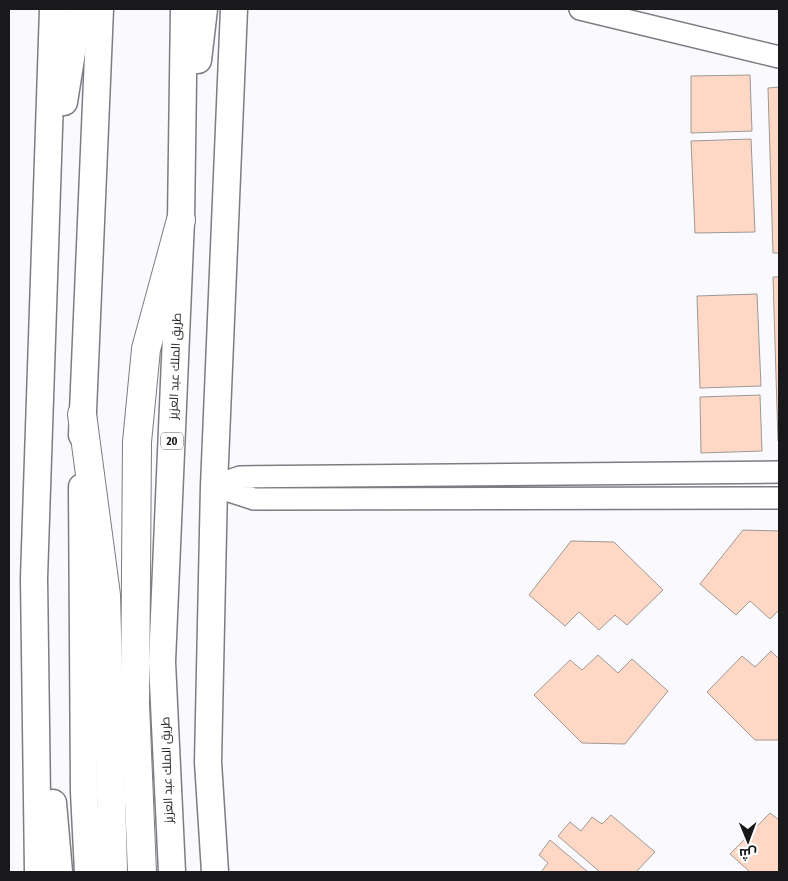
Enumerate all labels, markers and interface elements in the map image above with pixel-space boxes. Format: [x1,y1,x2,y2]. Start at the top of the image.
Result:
street label: طريق الملك عبد العزيز [166,312,184,421]
road number: 20 [161,432,183,450]
street label: طريق الملك عبد العزيز [158,716,176,825]
north arrow [723,816,773,866]
text: ش [739,845,757,862]

